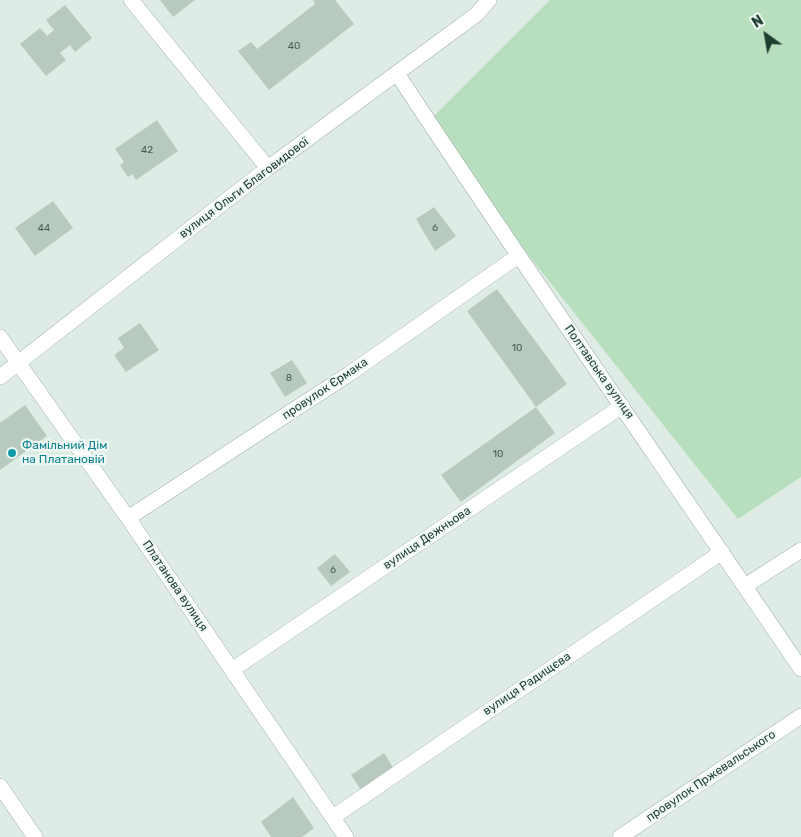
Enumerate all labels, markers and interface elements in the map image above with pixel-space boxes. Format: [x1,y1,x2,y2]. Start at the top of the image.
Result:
north arrow [741,10,791,60]
text: N [749,12,767,32]
house number: 40 [288,40,300,52]
street label: вулиця Ольги Благовидової [176,135,312,241]
house number: 42 [141,144,153,156]
house number: 44 [38,222,50,234]
house number: 6 [432,222,438,234]
street label: Полтавська вулиця [561,322,637,422]
house number: 10 [512,342,522,354]
street label: провулок Єрмака [280,355,370,423]
house number: 8 [286,372,292,384]
place label: Фамільний Дім на Платановій [22,439,107,467]
marker: Фамільний Дім на Платановій [6,447,18,459]
house number: 10 [493,448,503,460]
street label: вулиця Дежньова [380,503,474,573]
street label: Платанова вулиця [139,538,211,634]
house number: 6 [330,564,336,576]
street label: вулиця Радищєва [480,649,574,719]
street label: провулок Пржевальського [643,727,779,825]

